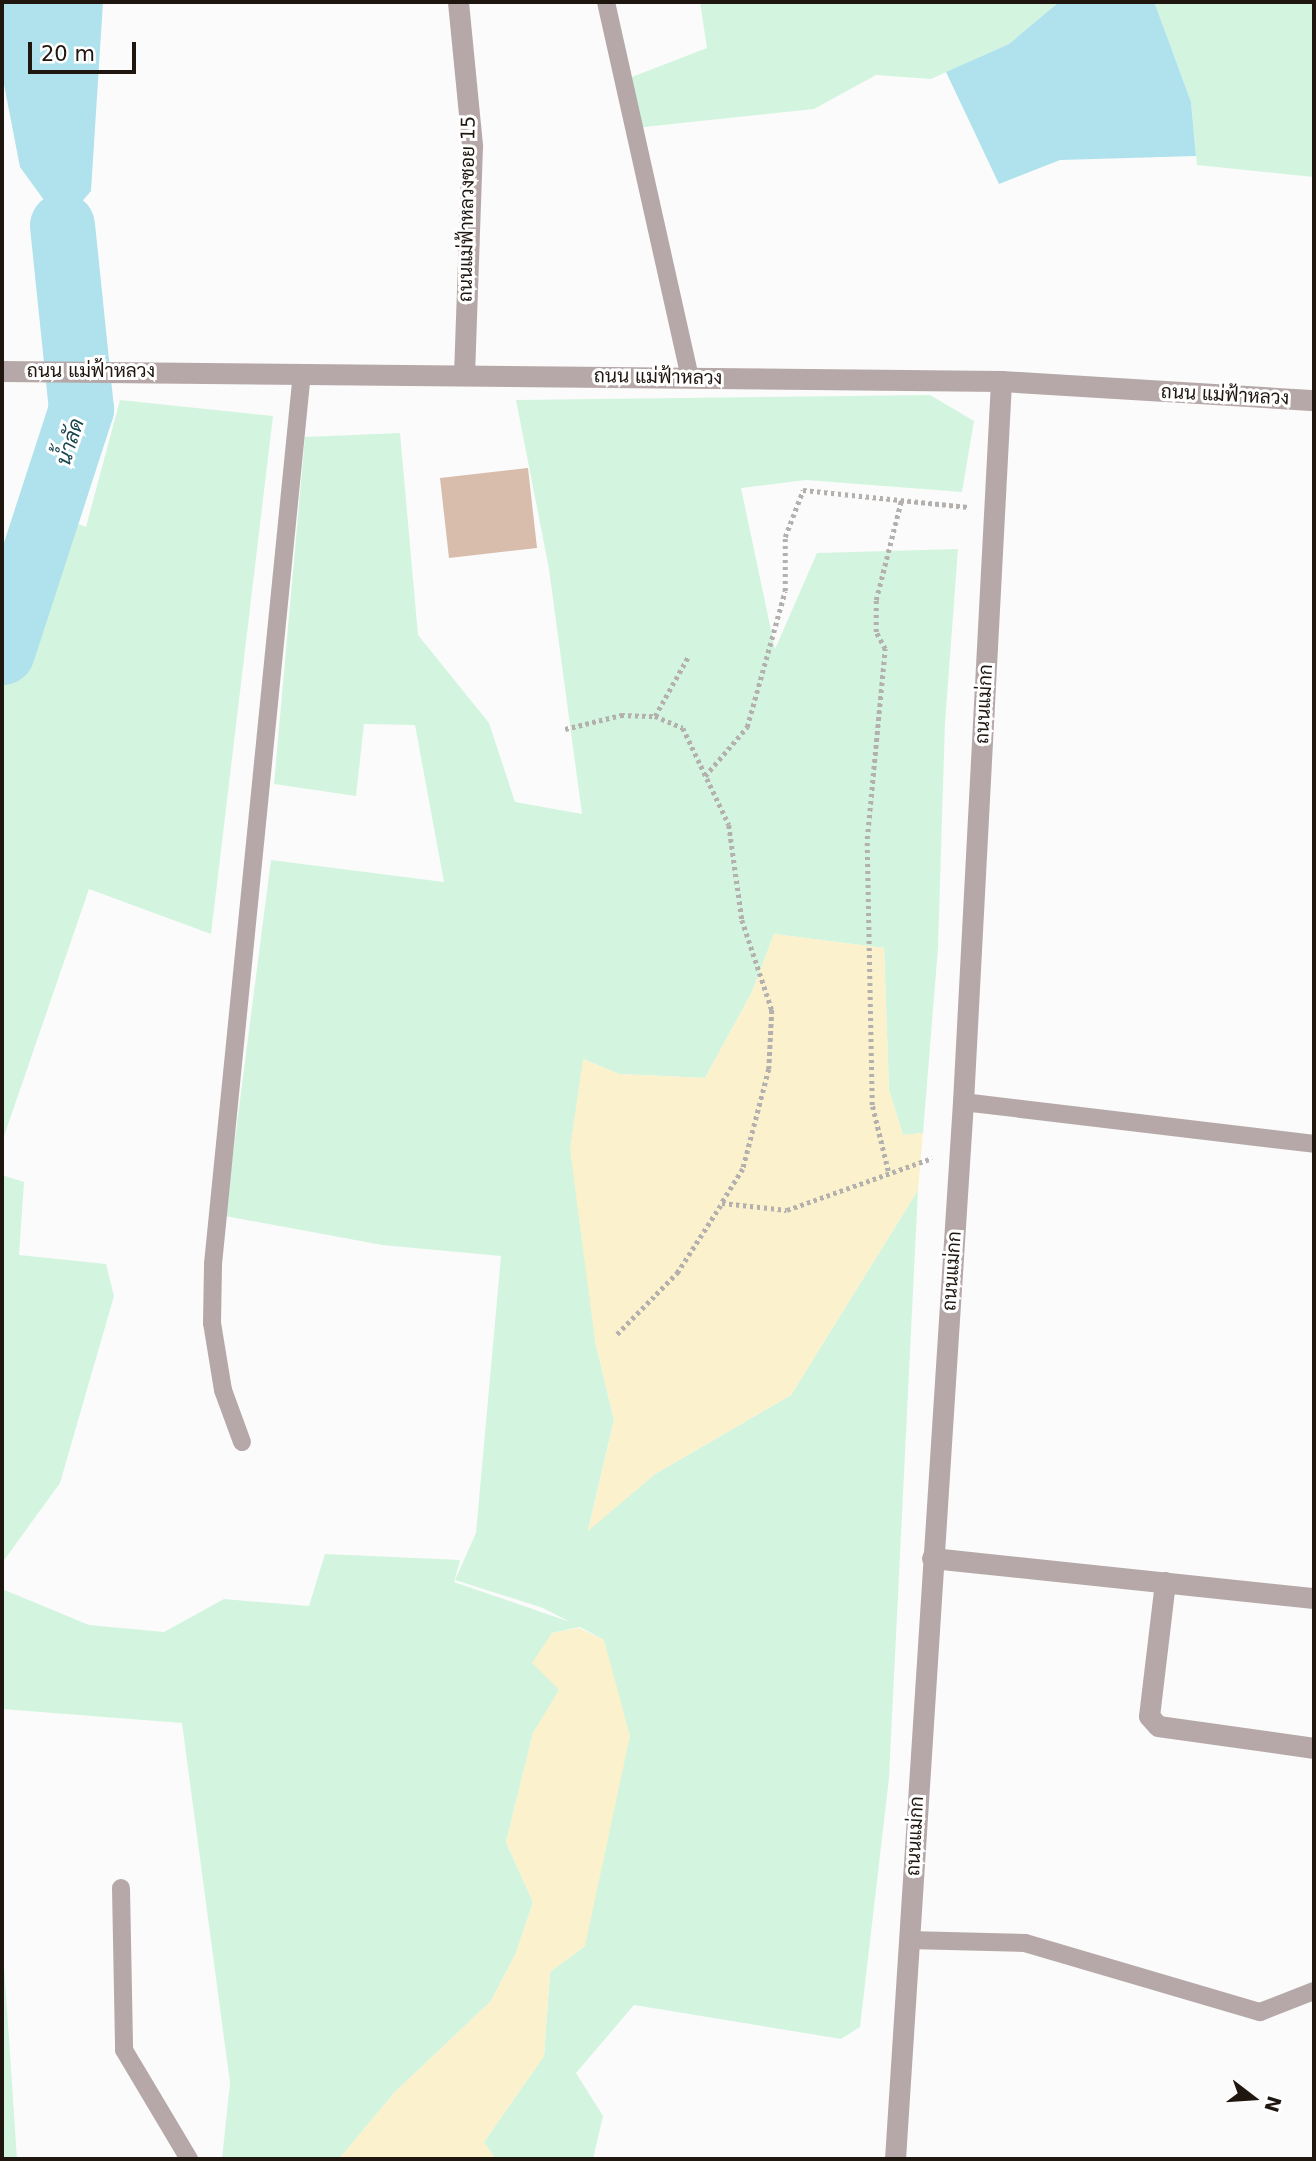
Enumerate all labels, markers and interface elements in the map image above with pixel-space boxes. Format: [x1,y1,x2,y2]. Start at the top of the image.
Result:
scale bar [32,28,140,72]
text: 20 m [41,42,95,66]
street label: ถนนแม่ฟ้าหลวงซอย 15 [454,116,480,302]
street label: ถนน แม่ฟ้าหลวง [27,360,155,382]
street label: ถนน แม่ฟ้าหลวง [594,364,722,390]
street label: ถนน แม่ฟ้าหลวง [1160,380,1290,410]
water label: น้ำลัด [51,415,89,469]
street label: ถนนแม่กก [971,664,997,744]
street label: ถนนแม่กก [938,1230,966,1312]
street label: ถนนแม่กก [902,1796,928,1876]
north arrow [1218,2063,1288,2133]
text: N [1260,2093,1286,2115]

